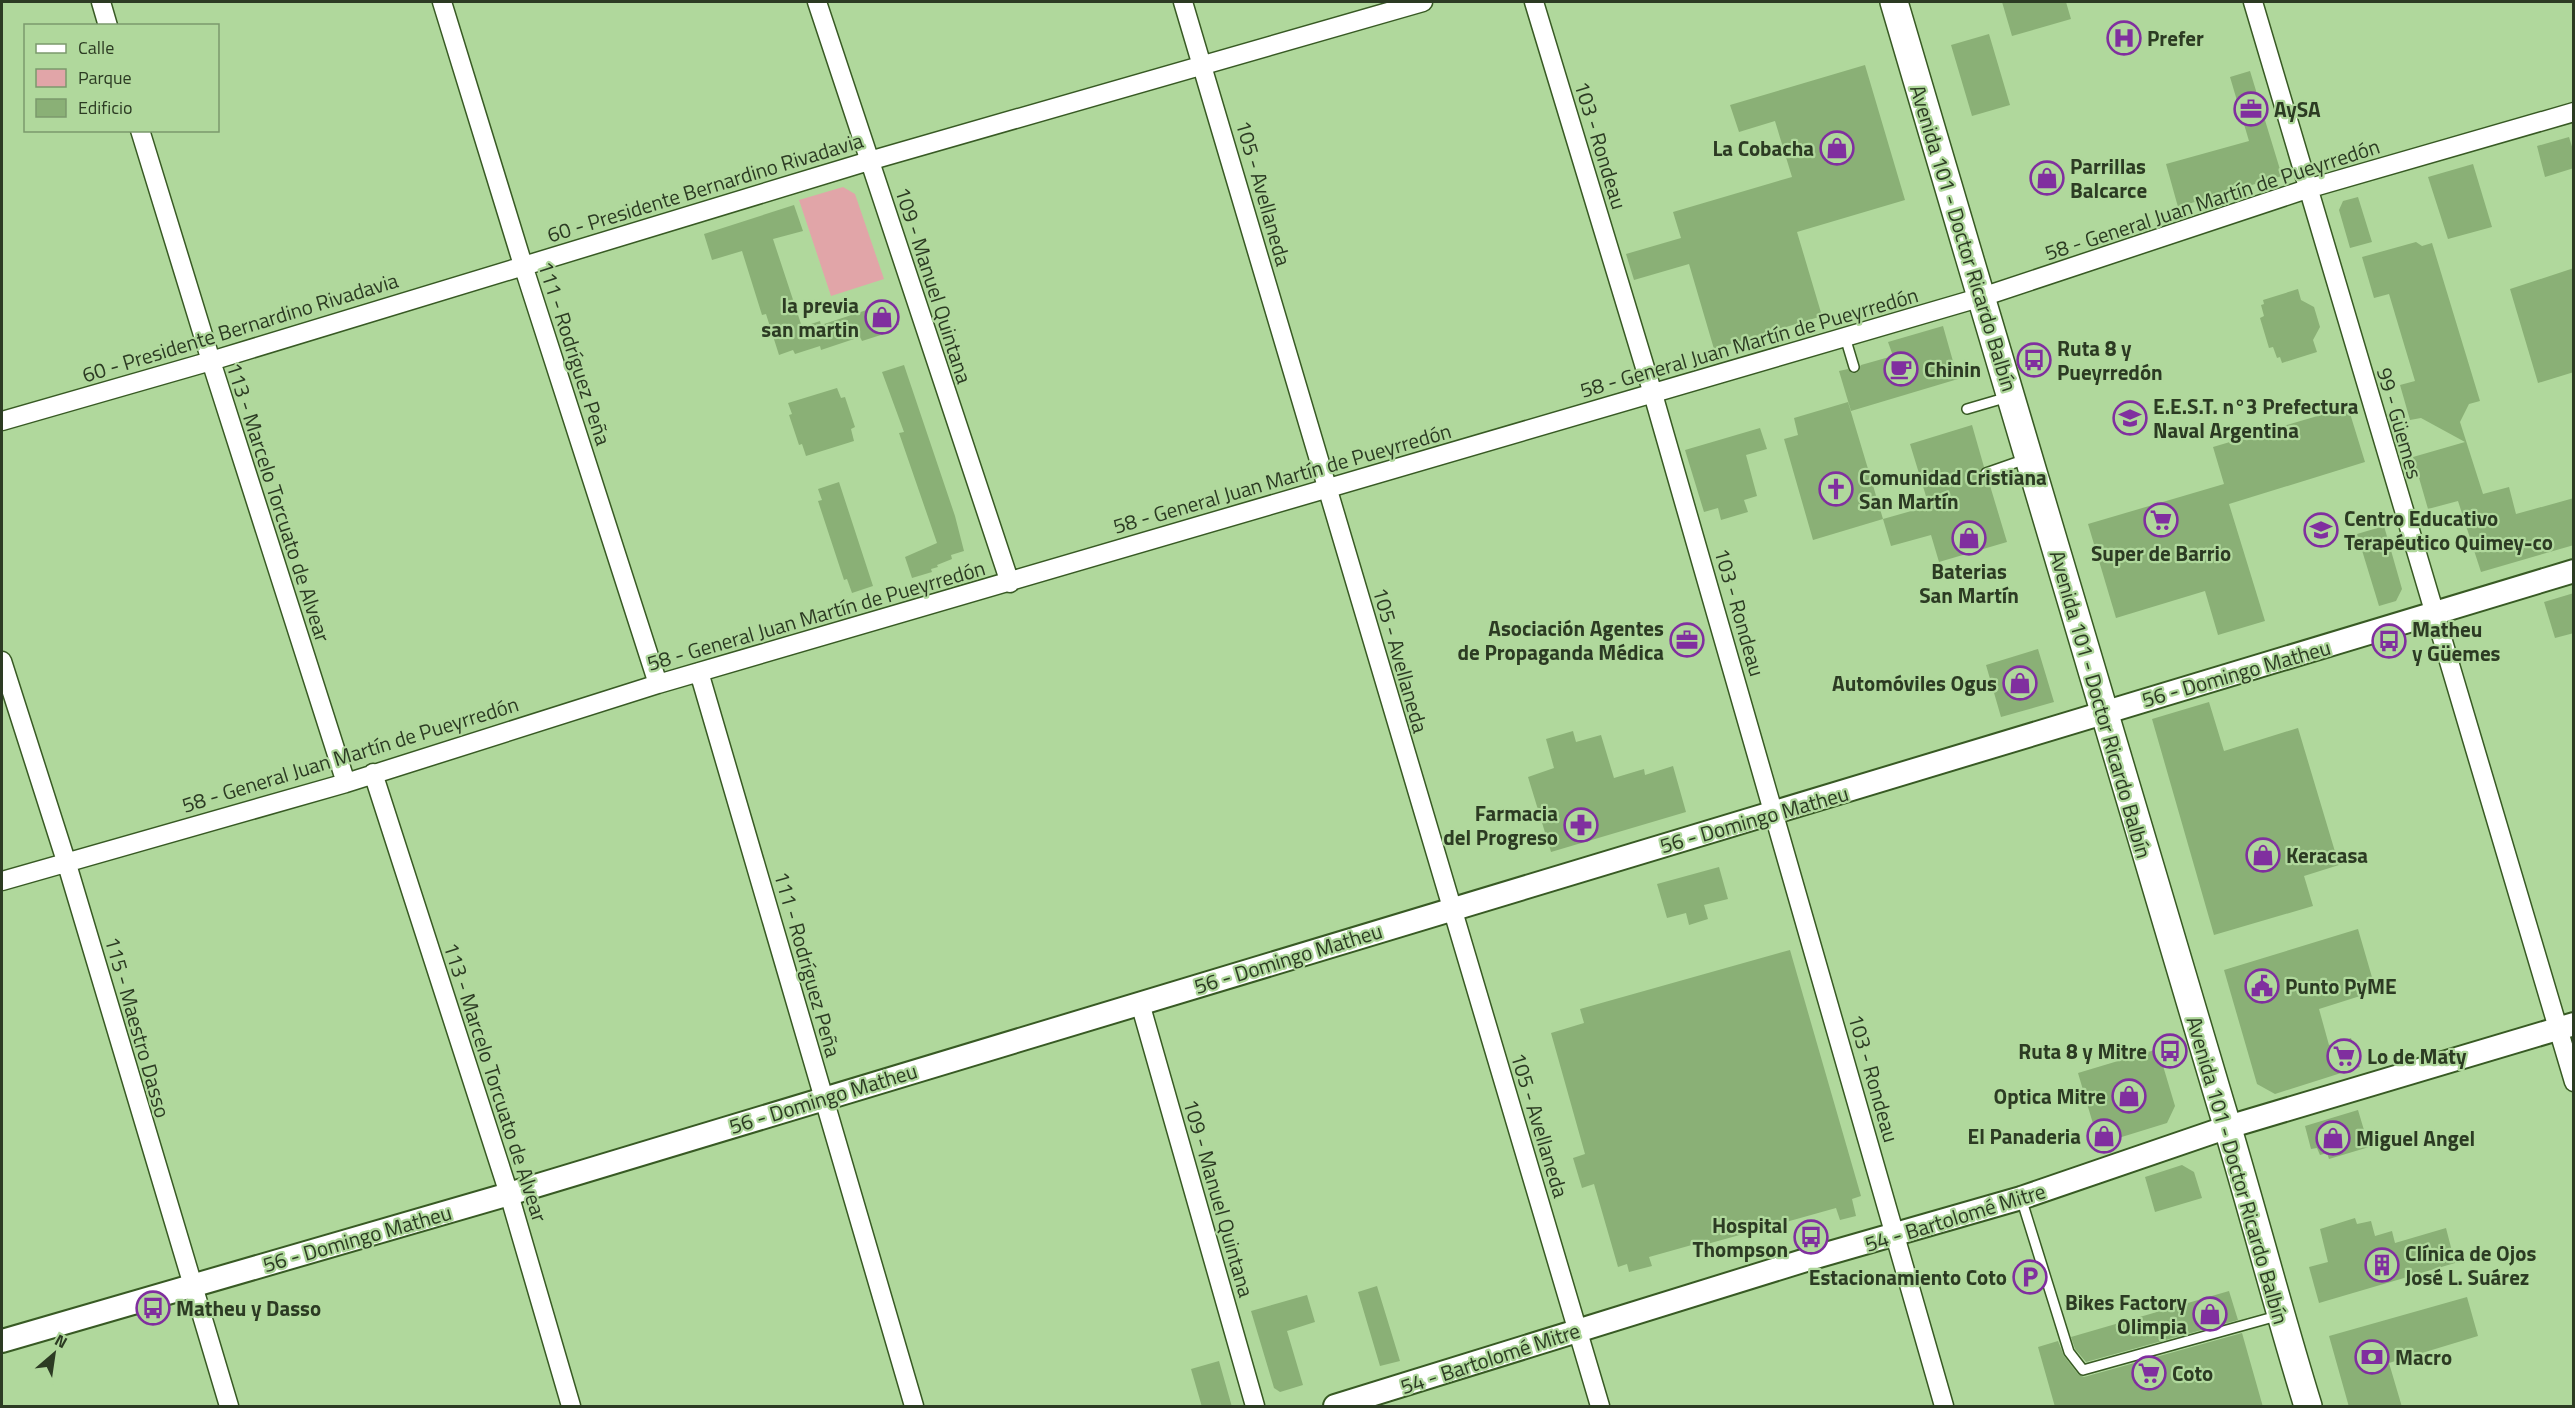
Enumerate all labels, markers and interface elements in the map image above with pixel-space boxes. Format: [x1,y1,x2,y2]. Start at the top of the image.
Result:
hospital icon: Prefer [2106,20,2142,56]
place label: Prefer [2147,22,2204,54]
legend [24,24,219,132]
text: Calle [78,34,114,61]
text: Parque [78,64,132,91]
street label: 103 - Rondeau [1566,77,1636,213]
street label: Avenida 101 - Doctor Ricardo Balbín [1902,81,2026,395]
office icon: AySA [2233,91,2269,127]
place label: AySA [2274,93,2321,125]
text: Edificio [78,94,132,121]
street label: 105 - Avellaneda [1228,116,1300,270]
street label: 60 - Presidente Bernardino Rivadavia [543,123,867,250]
shop icon: La Cobacha [1819,130,1855,166]
street label: 58 - General Juan Martín de Pueyrredón [2040,130,2384,268]
place label: La Cobacha [1712,132,1814,164]
place label: Parrillas Balcarce [2070,150,2147,206]
shop icon: Parrillas Balcarce [2029,160,2065,196]
street label: 109 - Manuel Quintana [887,183,981,388]
street label: 111 - Rodríguez Peña [530,257,620,450]
street label: 60 - Presidente Bernardino Rivadavia [78,263,402,390]
street label: 58 - General Juan Martín de Pueyrredón [1576,278,1922,406]
place label: la previa san martin [761,289,859,345]
shop icon: la previa san martin [864,299,900,335]
place label: Ruta 8 y Pueyrredón [2057,332,2163,388]
bus stop icon: Ruta 8 y Pueyrredón [2016,342,2052,378]
cafe icon: Chinin [1883,351,1919,387]
place label: Chinin [1924,353,1981,385]
street label: 113 - Marcelo Torcuato de Alvear [219,358,339,646]
street label: 99 - Güemes [2369,364,2431,482]
place label: E.E.S.T. n°3 Prefectura Naval Argentina [2153,390,2359,446]
school or university icon: E.E.S.T. n°3 Prefectura Naval Argentina [2112,400,2148,436]
street label: 58 - General Juan Martín de Pueyrredón [1109,414,1455,542]
place label: Comunidad Cristiana San Martín [1859,461,2047,517]
church icon: Comunidad Cristiana San Martín [1818,471,1854,507]
supermarket icon: Super de Barrio [2143,502,2179,538]
place label: Centro Educativo Terapéutico Quimey-co [2344,502,2553,558]
school or university icon: Centro Educativo Terapéutico Quimey-co [2303,512,2339,548]
shop icon: Baterias San Martín [1951,520,1987,556]
place label: Super de Barrio [2091,537,2231,569]
street label: 103 - Rondeau [1706,544,1774,680]
street label: Avenida 101 - Doctor Ricardo Balbín [2042,546,2160,862]
street label: 58 - General Juan Martín de Pueyrredón [643,551,989,679]
place label: Baterias San Martín [1919,555,2019,611]
street label: 105 - Avellaneda [1365,583,1437,737]
place label: Asociación Agentes de Propaganda Médica [1458,612,1664,668]
place label: Matheu y Güemes [2412,613,2501,669]
office icon: Asociación Agentes de Propaganda Médica [1669,622,1705,658]
bus stop icon: Matheu y Güemes [2371,623,2407,659]
street label: 56 - Domingo Matheu [2138,631,2334,715]
shop icon: Automóviles Ogus [2002,665,2038,701]
place label: Automóviles Ogus [1832,667,1997,699]
street label: 58 - General Juan Martín de Pueyrredón [178,687,522,821]
street label: 56 - Domingo Matheu [1656,777,1852,861]
place label: Farmacia del Progreso [1443,797,1558,853]
pharmacy icon: Farmacia del Progreso [1563,807,1599,843]
shop icon: Keracasa [2245,837,2281,873]
place label: Keracasa [2286,839,2368,871]
street label: 111 - Rodríguez Peña [766,867,850,1061]
street label: 56 - Domingo Matheu [1190,914,1386,1002]
street label: 115 - Maestro Dasso [97,933,179,1121]
street label: 113 - Marcelo Torcuato de Alvear [436,938,556,1226]
public building icon: Punto PyME [2244,968,2280,1004]
place label: Punto PyME [2285,970,2397,1002]
street label: 103 - Rondeau [1840,1010,1908,1146]
street label: Avenida 101 - Doctor Ricardo Balbín [2179,1012,2297,1328]
bus stop icon: Ruta 8 y Mitre [2152,1033,2188,1069]
place label: Ruta 8 y Mitre [2018,1035,2147,1067]
supermarket icon: Lo de Maty [2326,1038,2362,1074]
place label: Lo de Maty [2367,1040,2467,1072]
street label: 105 - Avellaneda [1503,1049,1577,1202]
street label: 56 - Domingo Matheu [725,1054,921,1142]
shop icon: Optica Mitre [2111,1078,2147,1114]
place label: Optica Mitre [1994,1080,2106,1112]
street label: 109 - Manuel Quintana [1175,1095,1263,1301]
shop icon: El Panaderia [2086,1118,2122,1154]
place label: El Panaderia [1968,1120,2081,1152]
shop icon: Miguel Angel [2315,1120,2351,1156]
place label: Miguel Angel [2356,1122,2475,1154]
street label: 54 - Bartolomé Mitre [1861,1174,2049,1260]
street label: 56 - Domingo Matheu [259,1196,455,1280]
place label: Hospital Thompson [1692,1209,1788,1265]
bus stop icon: Hospital Thompson [1793,1219,1829,1255]
place label: Clínica de Ojos José L. Suárez [2405,1237,2536,1293]
building icon: Clínica de Ojos José L. Suárez [2364,1247,2400,1283]
parking icon: Estacionamiento Coto [2012,1259,2048,1295]
place label: Estacionamiento Coto [1809,1261,2007,1293]
place label: Bikes Factory Olimpia [2065,1286,2187,1342]
bus stop icon: Matheu y Dasso [135,1290,171,1326]
place label: Matheu y Dasso [176,1292,321,1324]
shop icon: Bikes Factory Olimpia [2192,1296,2228,1332]
street label: 54 - Bartolomé Mitre [1396,1314,1584,1402]
north arrow [24,1324,84,1384]
text: N [51,1328,72,1354]
bank icon: Macro [2354,1339,2390,1375]
place label: Macro [2395,1341,2452,1373]
supermarket icon: Coto [2131,1355,2167,1391]
place label: Coto [2172,1357,2213,1389]

